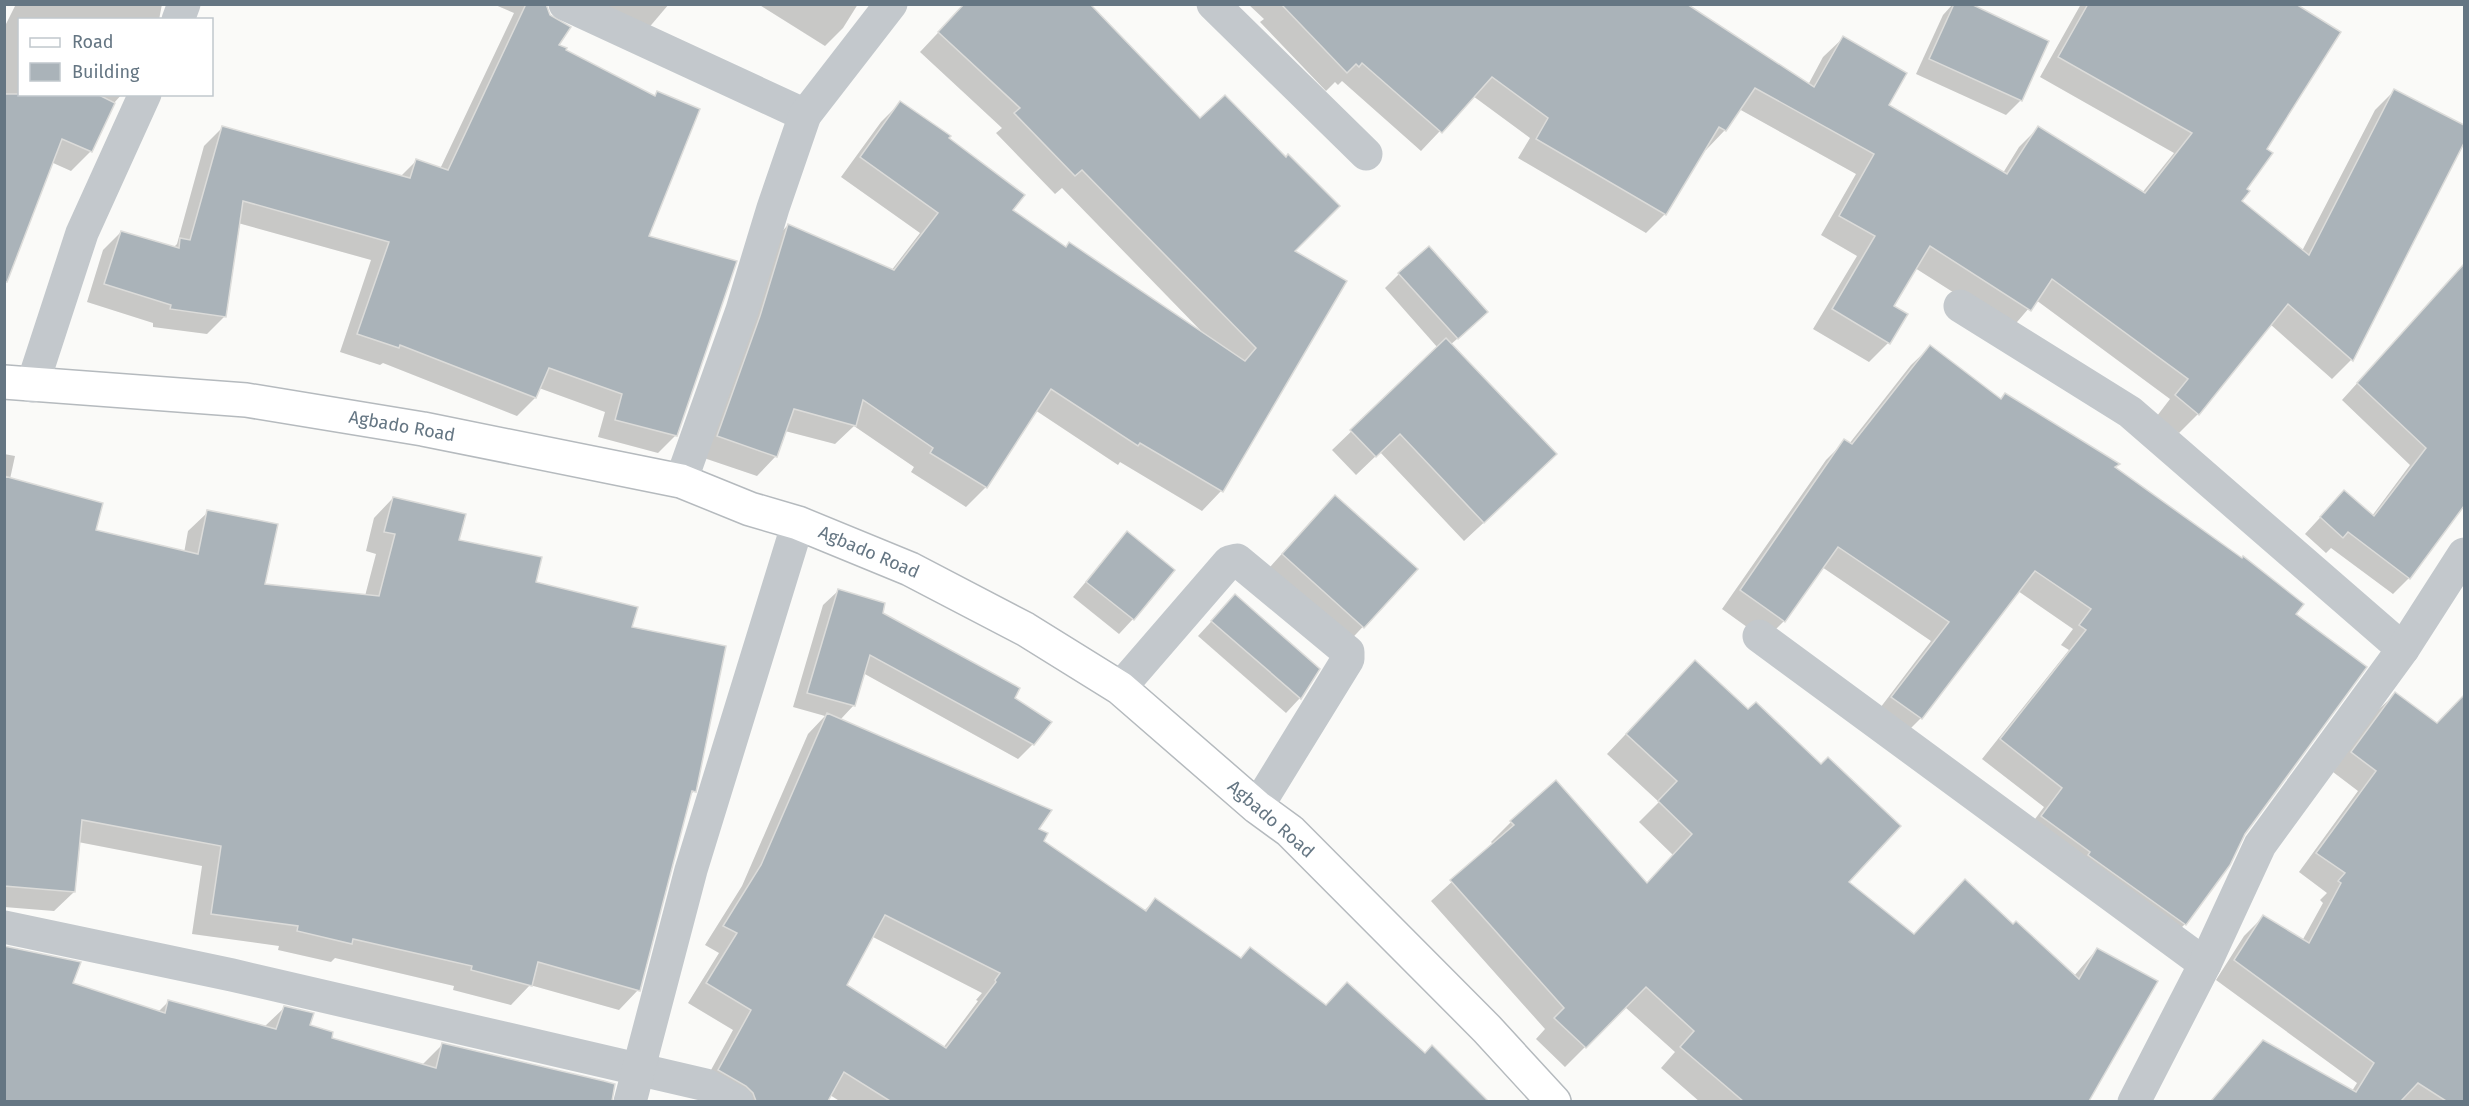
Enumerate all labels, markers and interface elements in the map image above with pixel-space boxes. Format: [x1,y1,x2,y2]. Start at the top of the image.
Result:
legend [18,18,213,96]
text: Road [72,31,114,53]
text: Building [72,61,140,83]
street label: Agbado Road [347,406,457,446]
street label: Agbado Road [815,521,923,583]
street label: Agbado Road [1223,775,1319,863]

